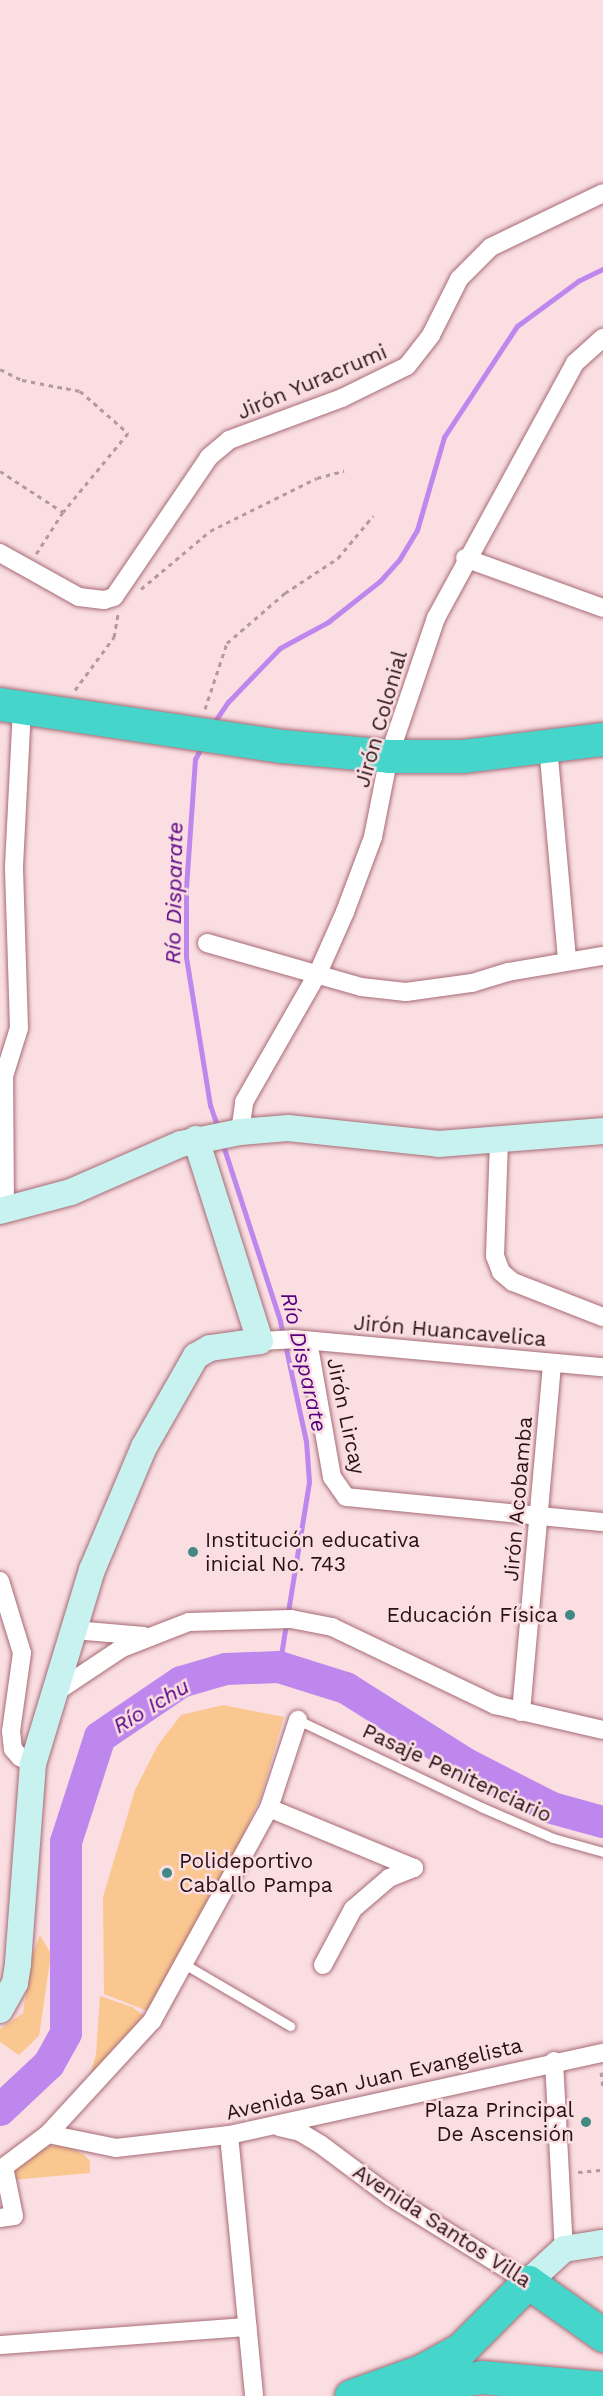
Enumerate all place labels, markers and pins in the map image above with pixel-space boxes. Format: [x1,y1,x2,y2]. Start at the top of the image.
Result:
place label: Institución educativa inicial No. 743 [205,1527,420,1577]
marker: Institución educativa inicial No. 743 [186,1545,200,1559]
place label: Educación Física [386,1602,558,1628]
marker: Educación Física [563,1608,577,1622]
place label: Polideportivo Caballo Pampa [179,1848,333,1898]
marker: Polideportivo Caballo Pampa [160,1866,174,1880]
place label: Plaza Principal De Ascensión [424,2097,574,2147]
marker: Plaza Principal De Ascensión [579,2115,593,2129]

